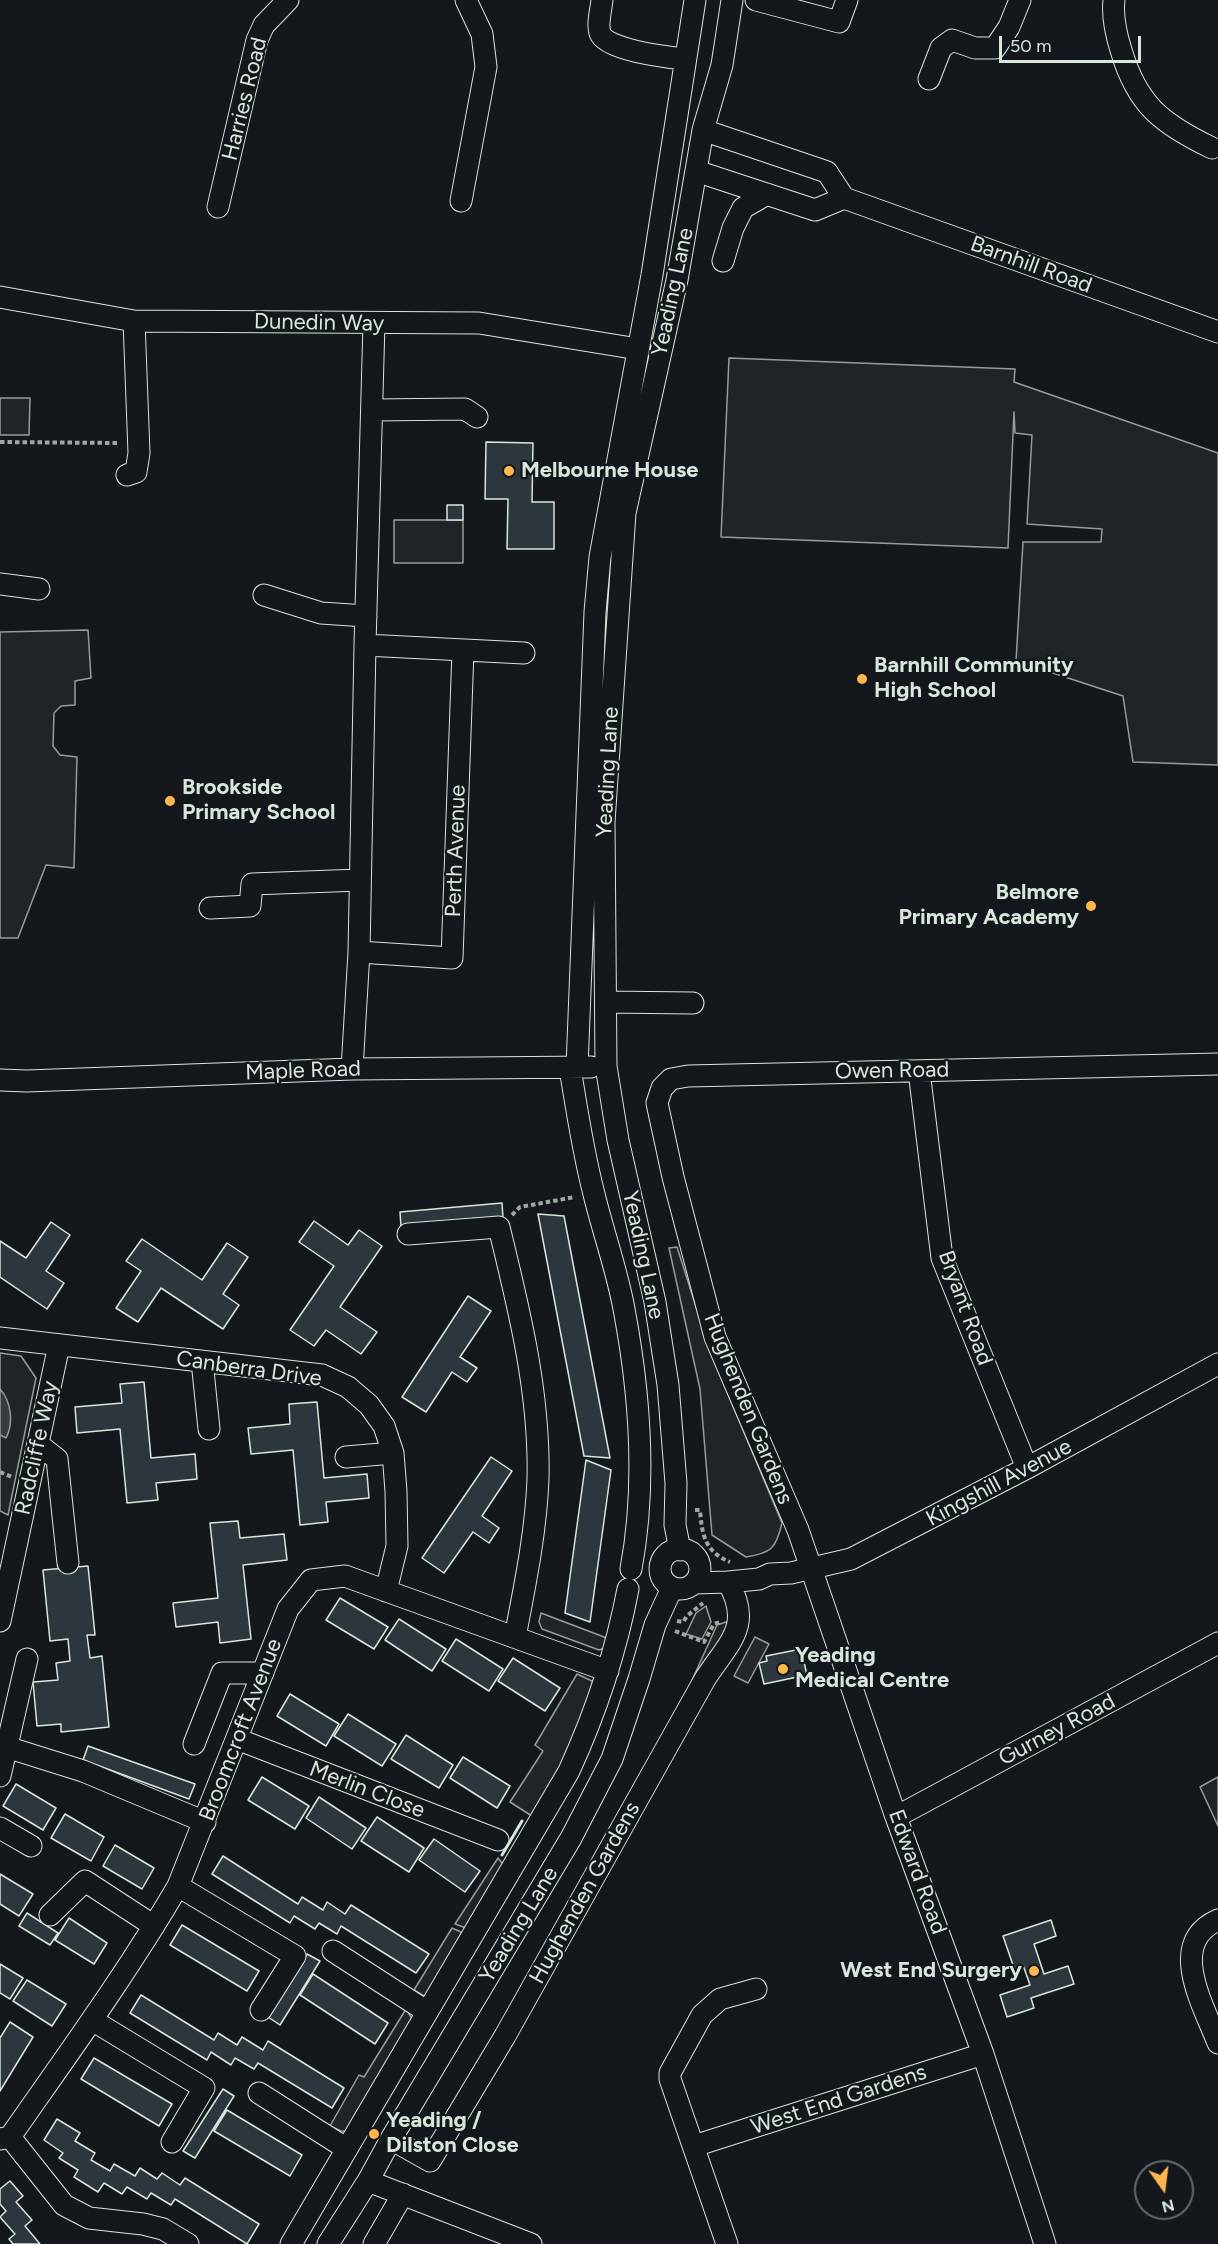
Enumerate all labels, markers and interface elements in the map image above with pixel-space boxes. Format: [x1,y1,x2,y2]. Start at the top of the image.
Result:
scale bar [1002,24,1144,62]
street label: Harries Road [217,35,273,163]
text: 50 m [1010,35,1052,57]
street label: Yeading Lane [646,225,700,359]
street label: Barnhill Road [967,231,1095,299]
street label: Dunedin Way [254,309,384,337]
place label: Melbourne House [521,458,698,484]
marker: Melbourne House [502,464,516,478]
place label: Barnhill Community High School [874,653,1074,704]
marker: Barnhill Community High School [855,672,869,686]
street label: Yeading Lane [591,706,625,838]
place label: Brookside Primary School [182,775,335,826]
street label: Perth Avenue [440,784,472,918]
marker: Brookside Primary School [163,794,177,808]
place label: Belmore Primary Academy [898,880,1079,932]
marker: Belmore Primary Academy [1084,899,1098,913]
street label: Maple Road [245,1056,361,1086]
street label: Owen Road [835,1057,949,1085]
street label: Yeading Lane [616,1188,670,1322]
street label: Bryant Road [932,1247,998,1369]
street label: Hughenden Gardens [698,1310,798,1508]
street label: Canberra Drive [175,1346,323,1392]
street label: Radcliffe Way [10,1379,64,1517]
street label: Kingshill Avenue [922,1434,1076,1532]
street label: Broomcroft Avenue [194,1635,288,1825]
place label: Yeading Medical Centre [795,1643,949,1694]
marker: Yeading Medical Centre [776,1662,790,1676]
street label: Gurney Road [994,1688,1120,1772]
street label: Merlin Close [306,1756,428,1824]
street label: Hughenden Gardens [524,1798,646,1988]
street label: Edward Road [882,1806,952,1938]
street label: Yeading Lane [474,1862,564,1988]
place label: West End Surgery [840,1958,1022,1984]
marker: West End Surgery [1027,1964,1041,1978]
street label: West End Gardens [748,2059,930,2141]
place label: Yeading / Dilston Close [386,2108,519,2160]
marker: Yeading / Dilston Close [367,2127,381,2141]
north arrow [1134,2160,1194,2220]
text: N [1160,2195,1176,2217]

